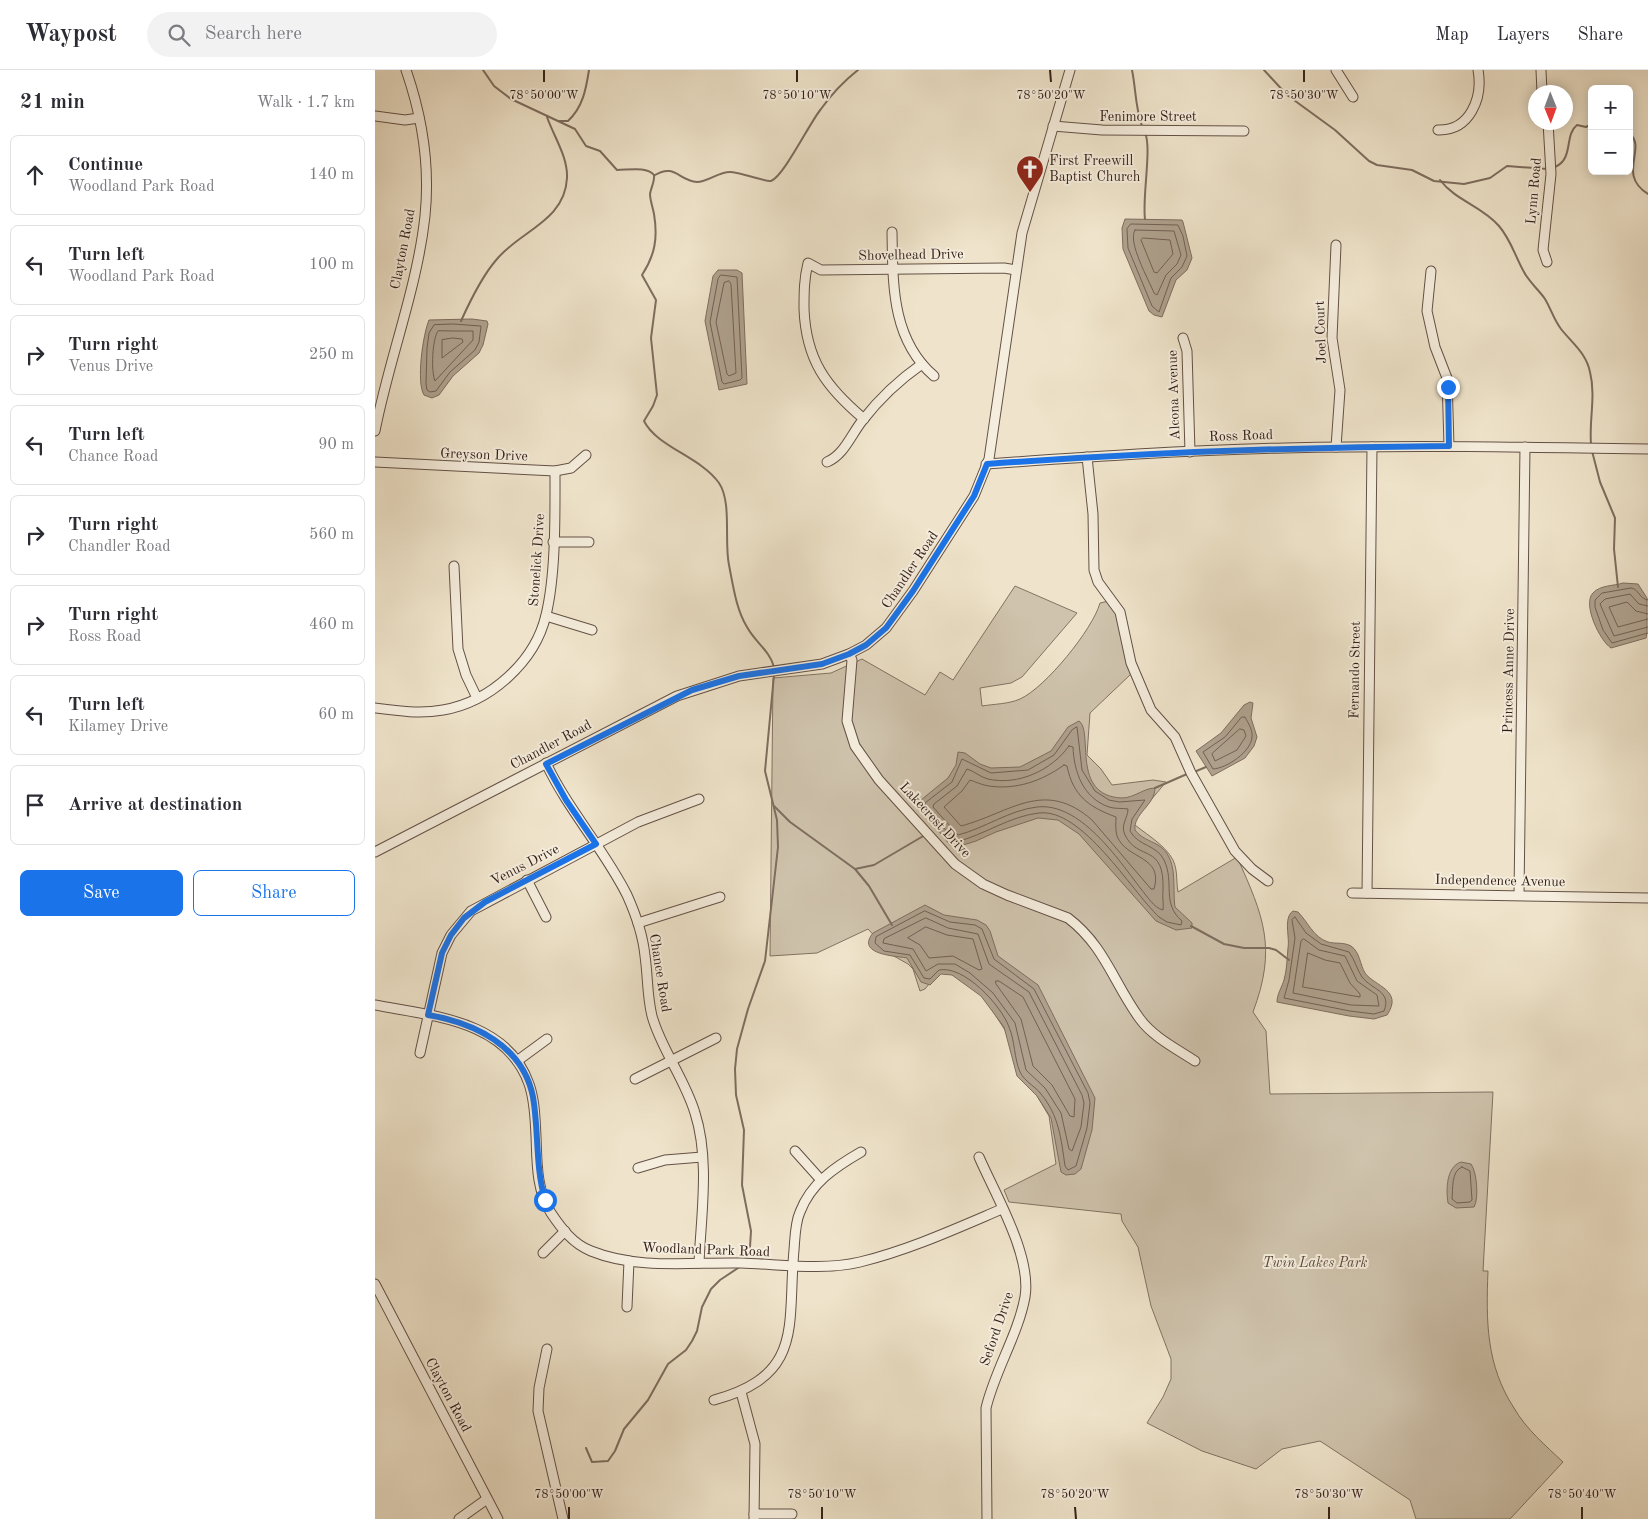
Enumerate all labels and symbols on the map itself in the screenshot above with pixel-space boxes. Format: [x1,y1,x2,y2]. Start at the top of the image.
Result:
north arrow [1528,85,1573,130]
text: 78°50'00"W [509,89,579,102]
text: 78°50'10"W [762,89,832,102]
text: 78°50'20"W [1016,89,1086,102]
text: 78°50'30"W [1269,89,1339,102]
street label: Fenimore Street [1099,110,1197,124]
church icon: First Freewill Baptist Church [1015,154,1045,193]
place label: First Freewill Baptist Church [1049,154,1141,184]
street label: Lynn Road [1524,157,1544,225]
street label: Clayton Road [388,208,418,290]
street label: Shovelhead Drive [858,247,964,263]
street label: Joel Court [1313,300,1329,364]
street label: Alcona Avenue [1165,350,1183,440]
route end [1437,376,1460,399]
street label: Ross Road [1209,428,1273,444]
street label: Greyson Drive [440,446,528,464]
street label: Stonelick Drive [527,513,547,607]
street label: Chandler Road [879,529,941,611]
street label: Princess Anne Drive [1501,608,1517,734]
street label: Fernando Street [1347,621,1363,719]
street label: Chandler Road [508,718,594,772]
street label: Lakecrest Drive [897,780,973,860]
street label: Venus Drive [489,842,561,888]
street label: Independence Avenue [1435,873,1565,889]
street label: Chance Road [647,933,673,1013]
route start [534,1189,557,1212]
street label: Woodland Park Road [642,1241,770,1259]
park label: Twin Lakes Park [1263,1256,1367,1270]
street label: Seford Drive [978,1290,1016,1368]
street label: Clayton Road [423,1356,473,1434]
text: 78°50'00"W [534,1488,604,1501]
text: 78°50'10"W [787,1488,857,1501]
text: 78°50'20"W [1040,1488,1110,1501]
text: 78°50'30"W [1294,1488,1364,1501]
text: 78°50'40"W [1547,1488,1617,1501]

